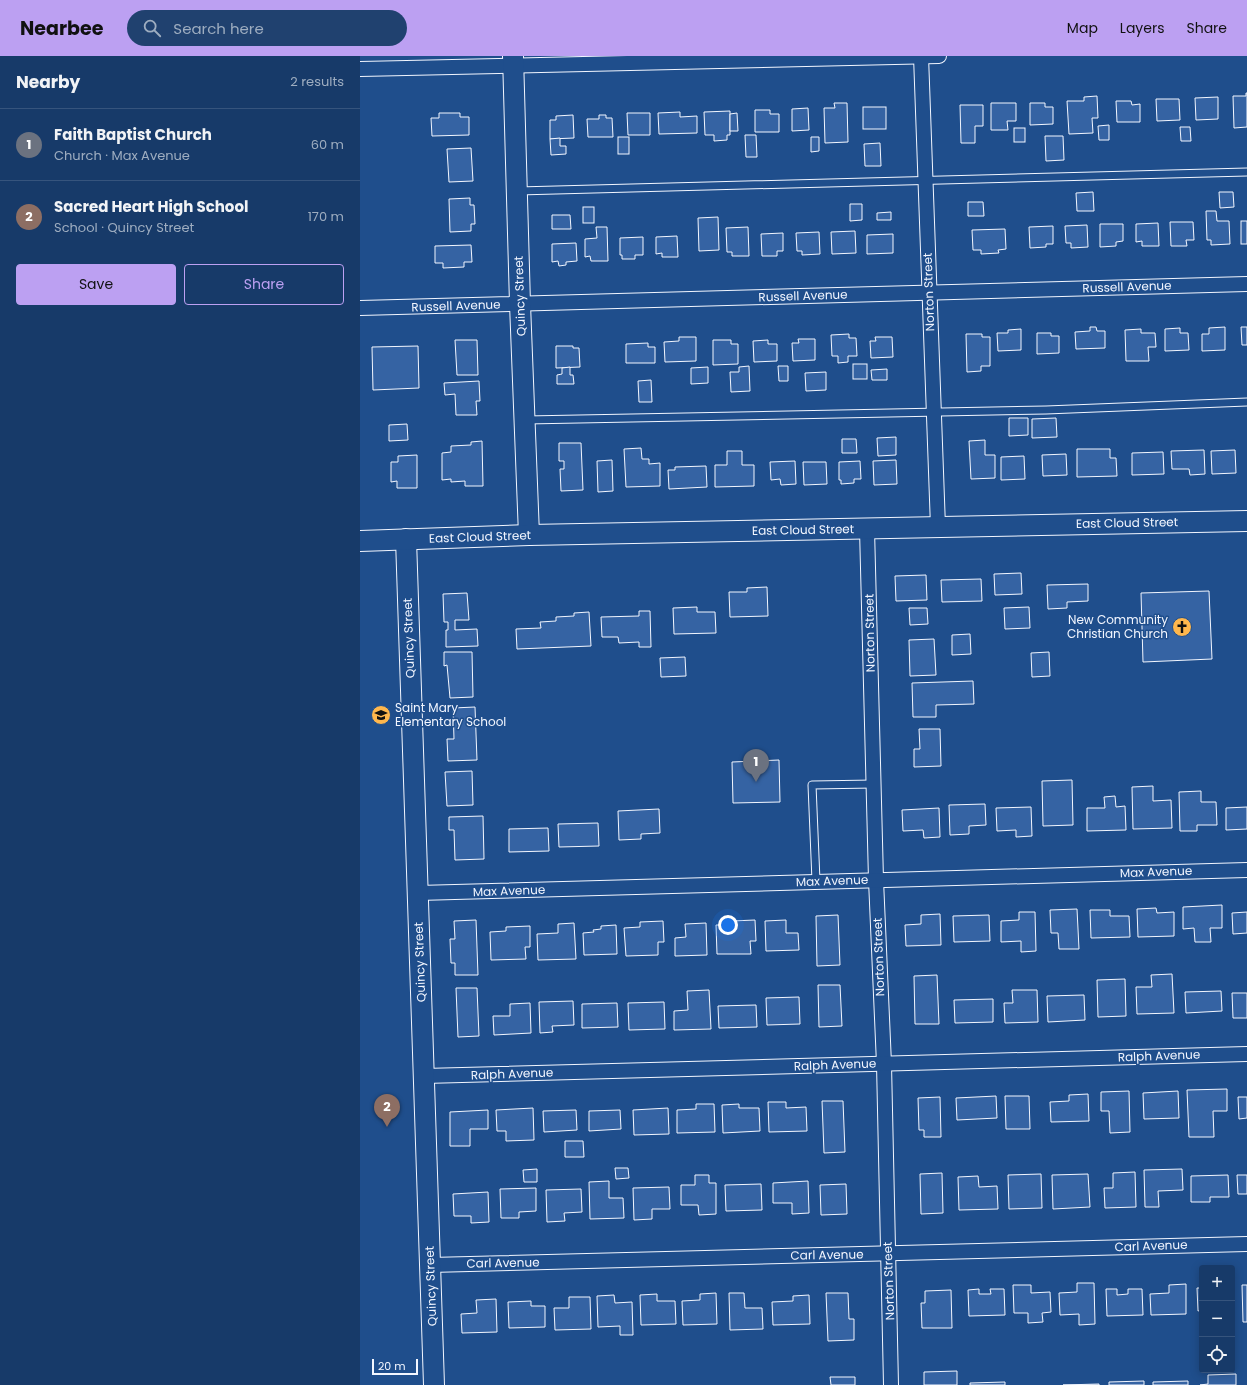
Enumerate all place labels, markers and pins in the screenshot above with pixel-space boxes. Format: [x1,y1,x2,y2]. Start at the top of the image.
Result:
place label: New Community Christian Church [1067,611,1168,642]
church icon: New Community Christian Church [1171,616,1193,638]
place label: Saint Mary Elementary School [395,699,506,730]
school or university icon: Saint Mary Elementary School [370,704,392,726]
pin: 1 [743,749,769,782]
pin: 2 [374,1094,400,1127]

